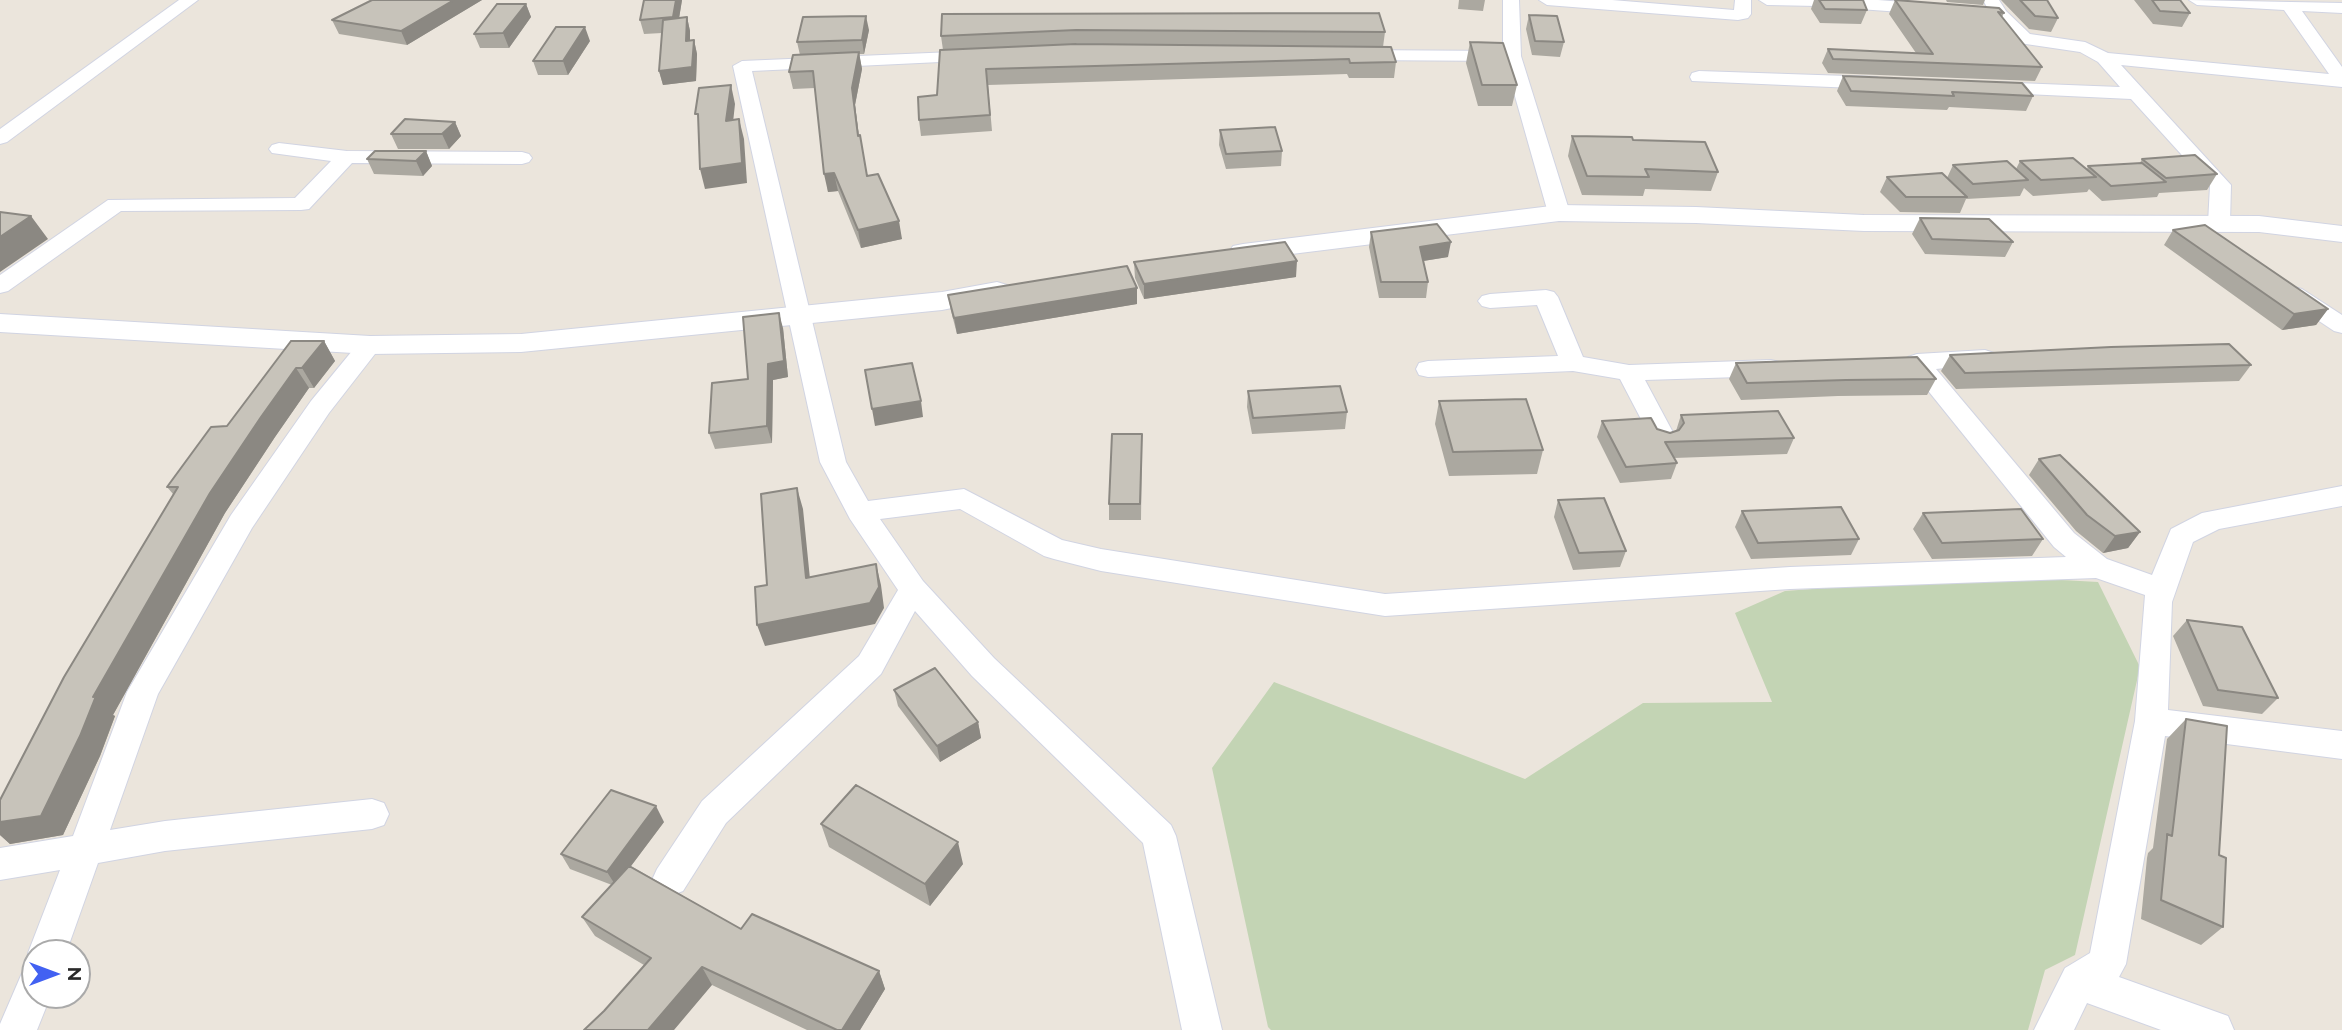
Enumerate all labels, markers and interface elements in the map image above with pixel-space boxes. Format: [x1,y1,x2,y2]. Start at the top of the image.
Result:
north arrow [21,939,91,1009]
text: N [64,967,86,981]

